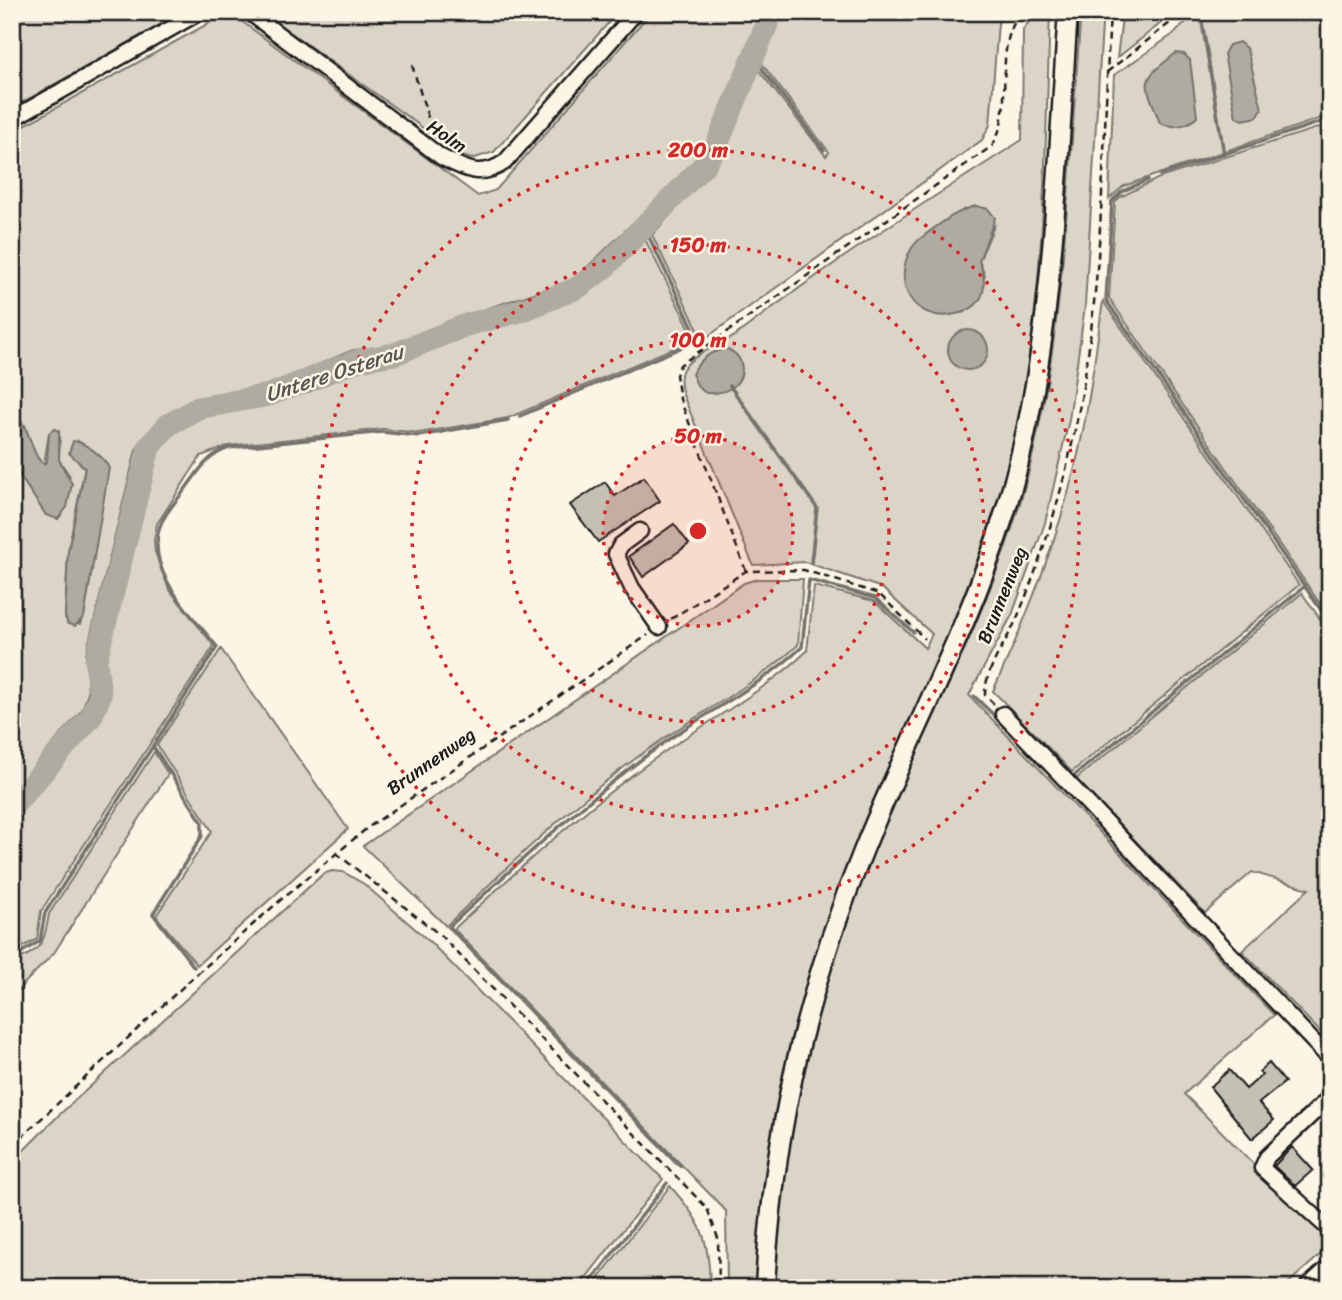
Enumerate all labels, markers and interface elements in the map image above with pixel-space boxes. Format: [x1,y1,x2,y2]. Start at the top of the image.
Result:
street label: Holm [420,110,474,162]
text: 200 m [667,131,729,169]
text: 150 m [670,226,727,264]
text: 100 m [669,321,727,359]
water label: Untere Osterau [260,332,410,413]
text: 50 m [674,417,723,455]
centre of rings [686,519,710,543]
street label: Brunnenweg [968,541,1036,649]
street label: Brunnenweg [380,718,482,804]

